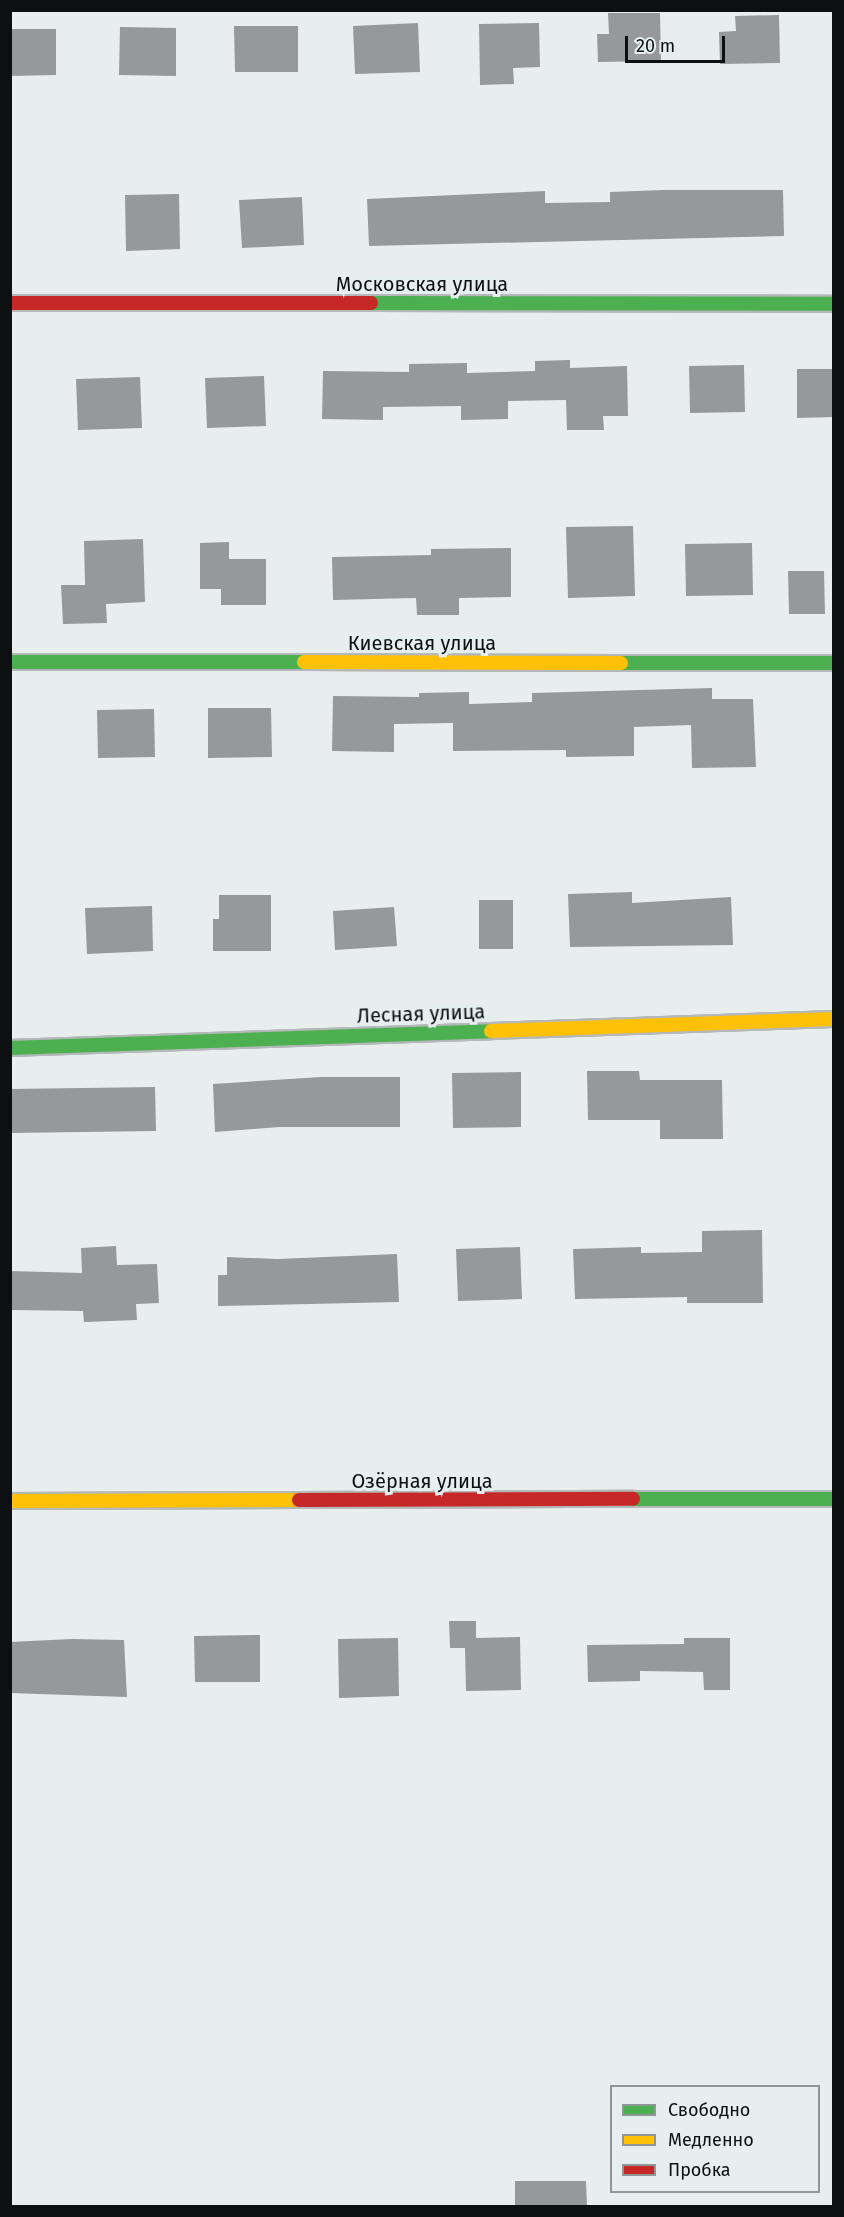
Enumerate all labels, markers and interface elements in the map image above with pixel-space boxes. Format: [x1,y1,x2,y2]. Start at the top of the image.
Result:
scale bar [628,24,728,62]
text: 20 m [636,35,675,57]
street label: Московская улица [336,272,508,296]
street label: Киевская улица [348,631,496,655]
street label: Лесная улица [356,1000,486,1028]
street label: Озёрная улица [351,1469,493,1493]
legend [610,2085,820,2193]
text: Свободно [668,2099,750,2121]
text: Медленно [668,2129,754,2151]
text: Пробка [668,2159,731,2181]

